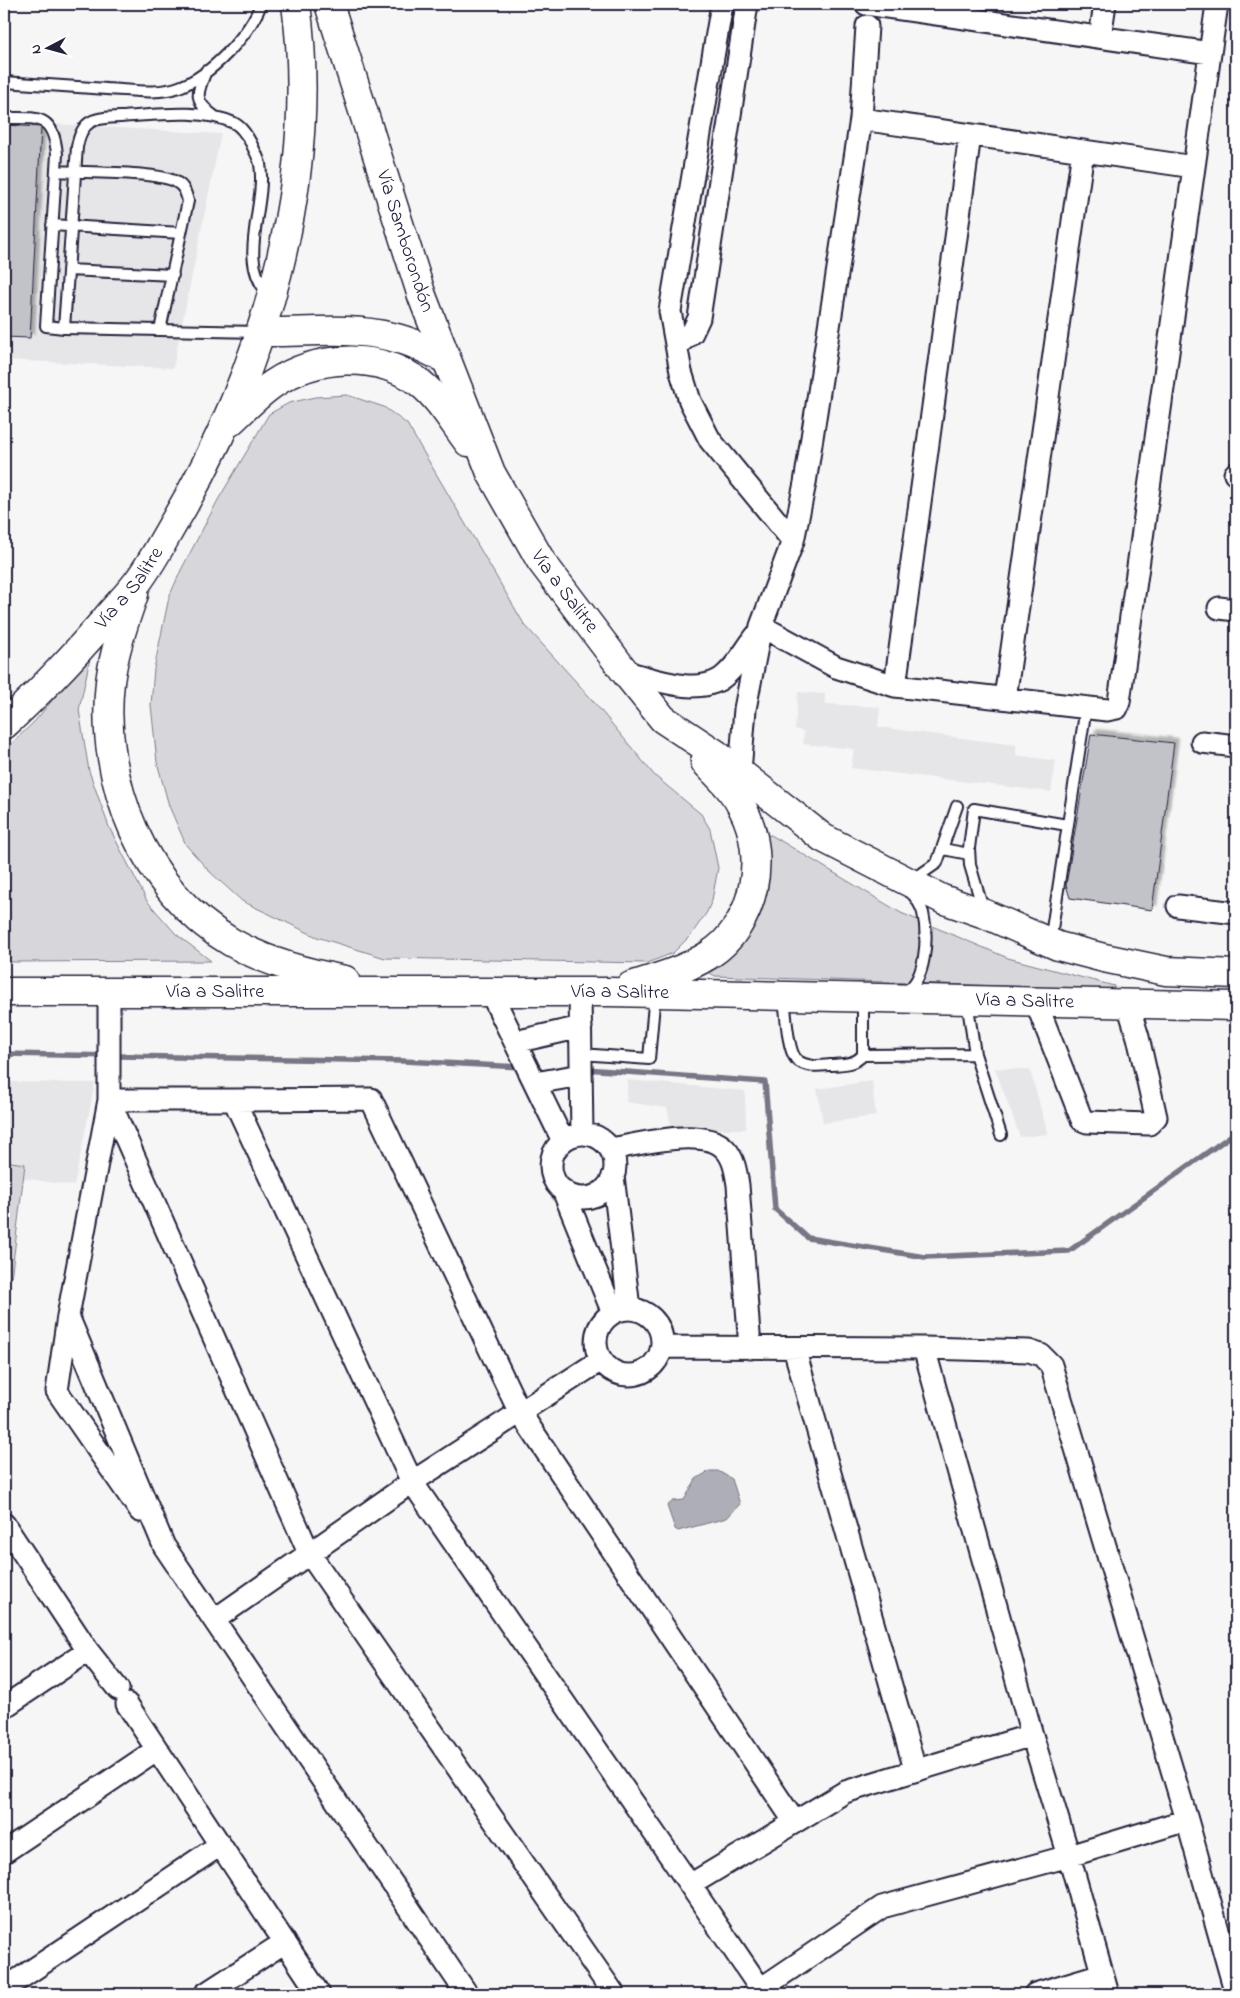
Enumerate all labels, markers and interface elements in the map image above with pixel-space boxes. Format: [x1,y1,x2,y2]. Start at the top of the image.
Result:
north arrow [22,22,72,72]
text: N [26,43,47,55]
street label: Vía Samborondón [368,165,442,317]
street label: Vía a Salitre [88,542,171,637]
street label: Vía a Salitre [523,544,605,640]
street label: Vía a Salitre [165,978,264,1007]
street label: Vía a Salitre [570,978,669,1008]
street label: Vía a Salitre [974,986,1074,1017]

